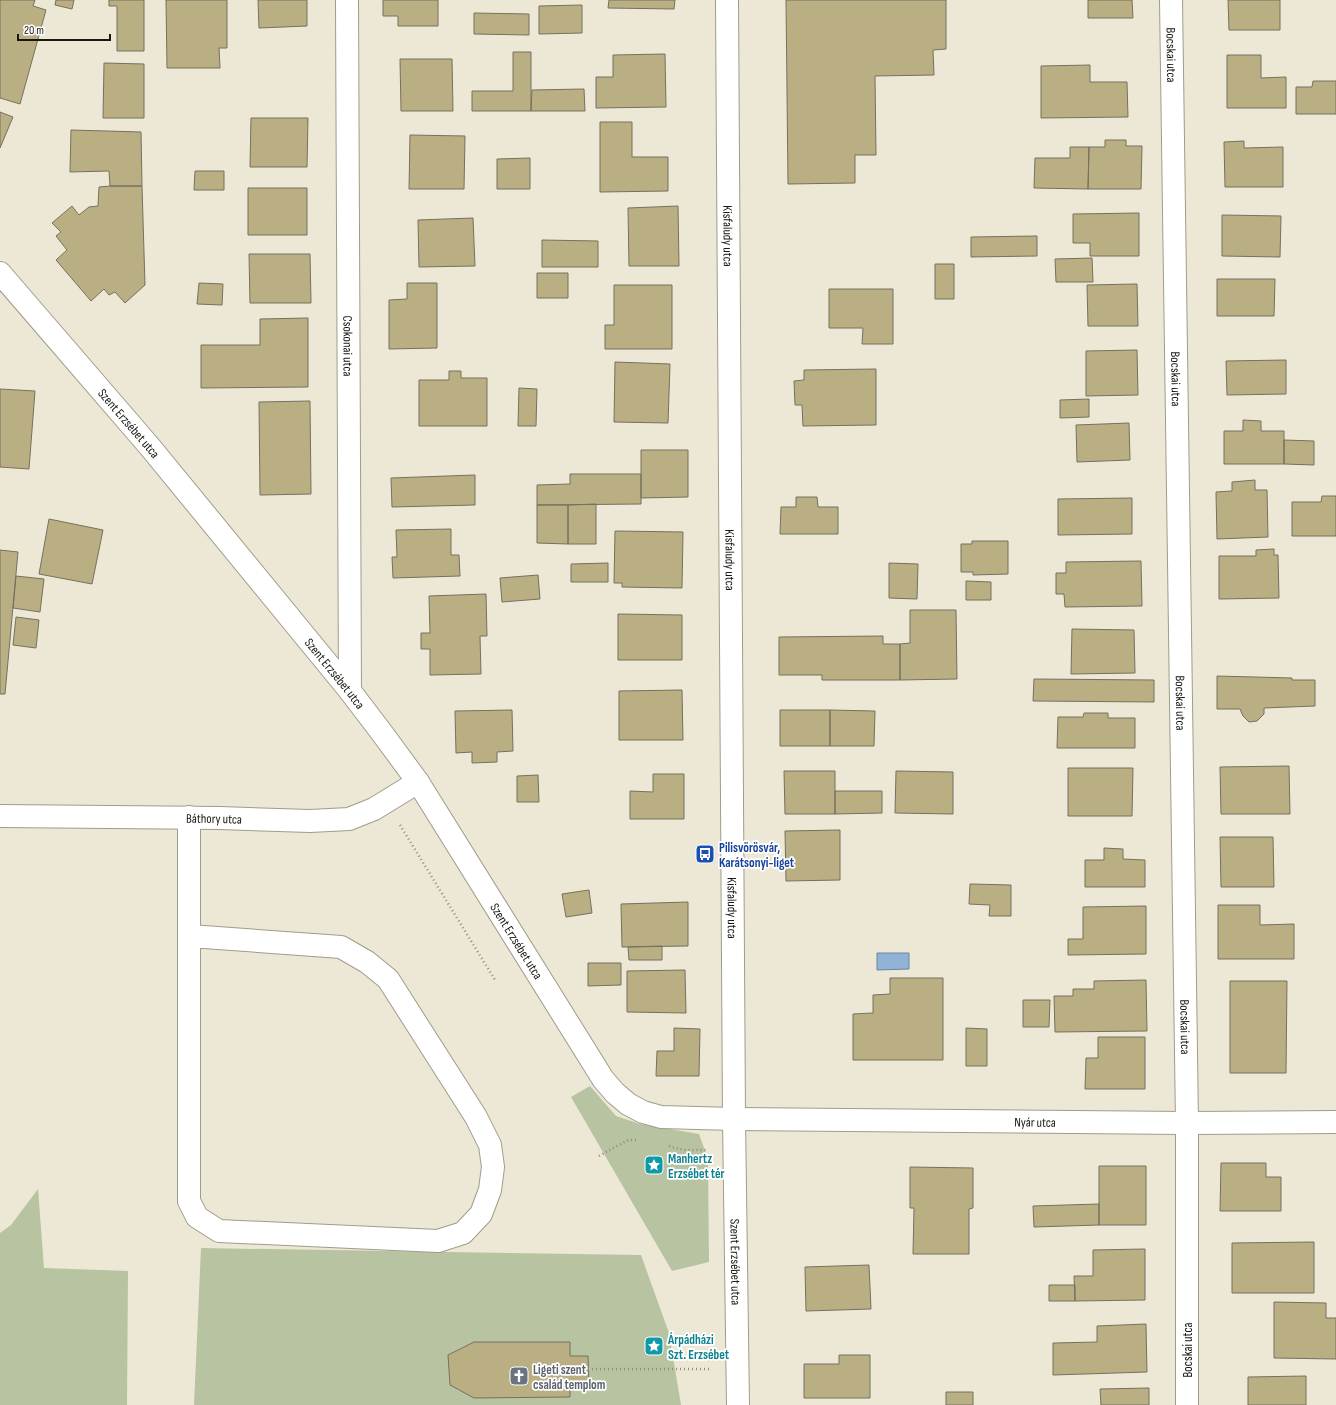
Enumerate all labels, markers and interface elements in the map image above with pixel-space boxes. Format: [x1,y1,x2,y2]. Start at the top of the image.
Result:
scale bar [18,16,110,42]
text: 20 m [24,23,44,38]
street label: Bocskai utca [1162,27,1179,83]
street label: Kisfaludy utca [719,205,736,267]
street label: Csokonai utca [339,316,356,376]
street label: Bocskai utca [1167,351,1184,407]
street label: Szent Erzsébet utca [94,386,163,462]
street label: Kisfaludy utca [721,529,738,591]
street label: Szent Erzsébet utca [301,635,368,712]
street label: Bocskai utca [1172,675,1188,731]
street label: Báthory utca [186,811,242,828]
place label: Pilisvörösvár, Karátsonyi-liget [719,840,795,871]
bus stop icon: Pilisvörösvár, Karátsonyi-liget [694,843,716,865]
street label: Kisfaludy utca [723,877,740,939]
street label: Szent Erzsébet utca [486,900,546,982]
street label: Bocskai utca [1176,999,1193,1054]
street label: Nyár utca [1014,1114,1056,1131]
place label: Manhertz Erzsébet tér [668,1151,725,1182]
place icon: Manhertz Erzsébet tér [643,1154,665,1176]
street label: Szent Erzsébet utca [726,1219,744,1305]
street label: Bocskai utca [1180,1323,1196,1377]
place label: Árpádházi Szt. Erzsébet [667,1332,730,1363]
place icon: Árpádházi Szt. Erzsébet [643,1335,665,1357]
place label: Ligeti szent család templom [533,1362,606,1393]
church icon: Ligeti szent család templom [508,1365,530,1387]

